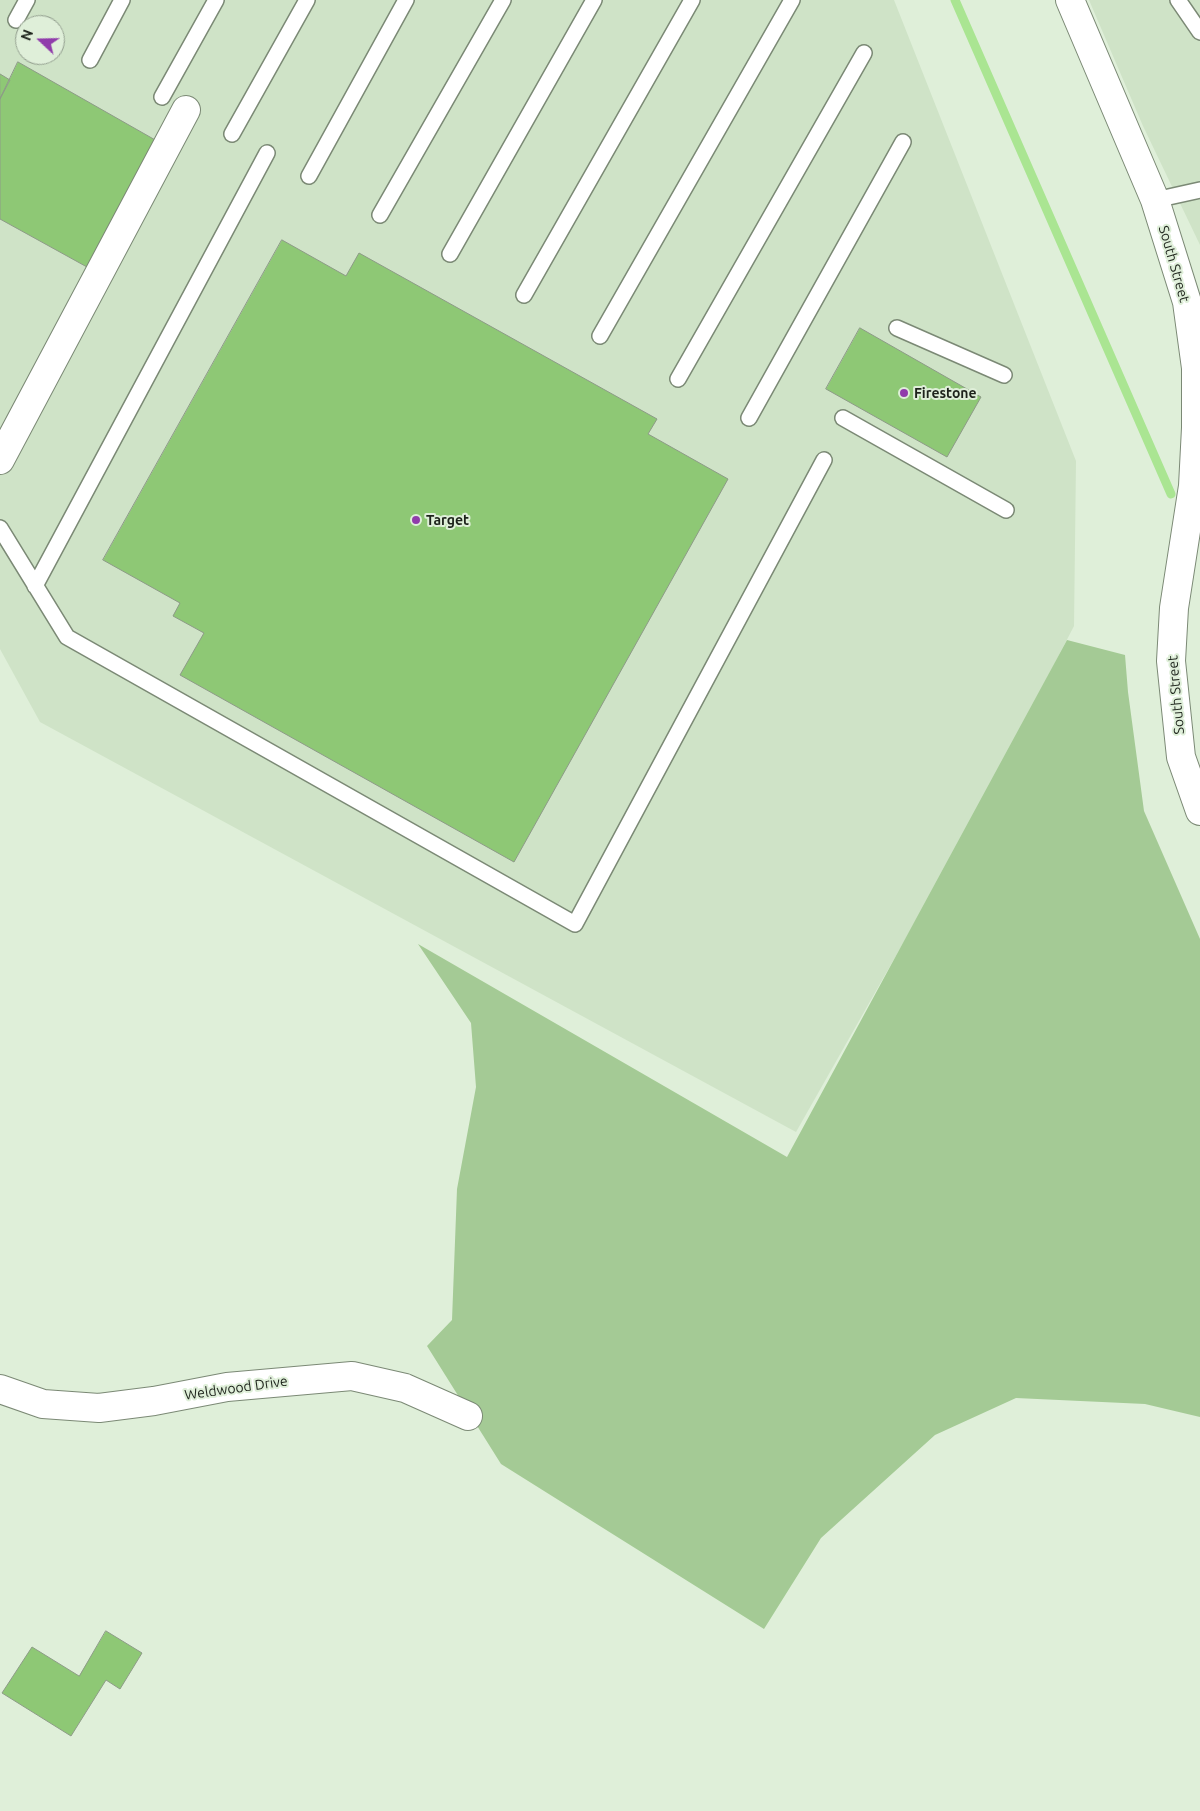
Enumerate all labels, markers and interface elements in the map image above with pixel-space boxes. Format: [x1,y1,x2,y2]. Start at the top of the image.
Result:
north arrow [15,15,65,65]
text: N [18,27,36,43]
street label: South Street [1155,224,1193,304]
place label: Firestone [914,385,977,401]
marker: Firestone [898,387,910,399]
place label: Target [426,512,469,528]
marker: Target [410,514,422,526]
street label: South Street [1164,655,1188,735]
street label: Weldwood Drive [183,1372,289,1404]

